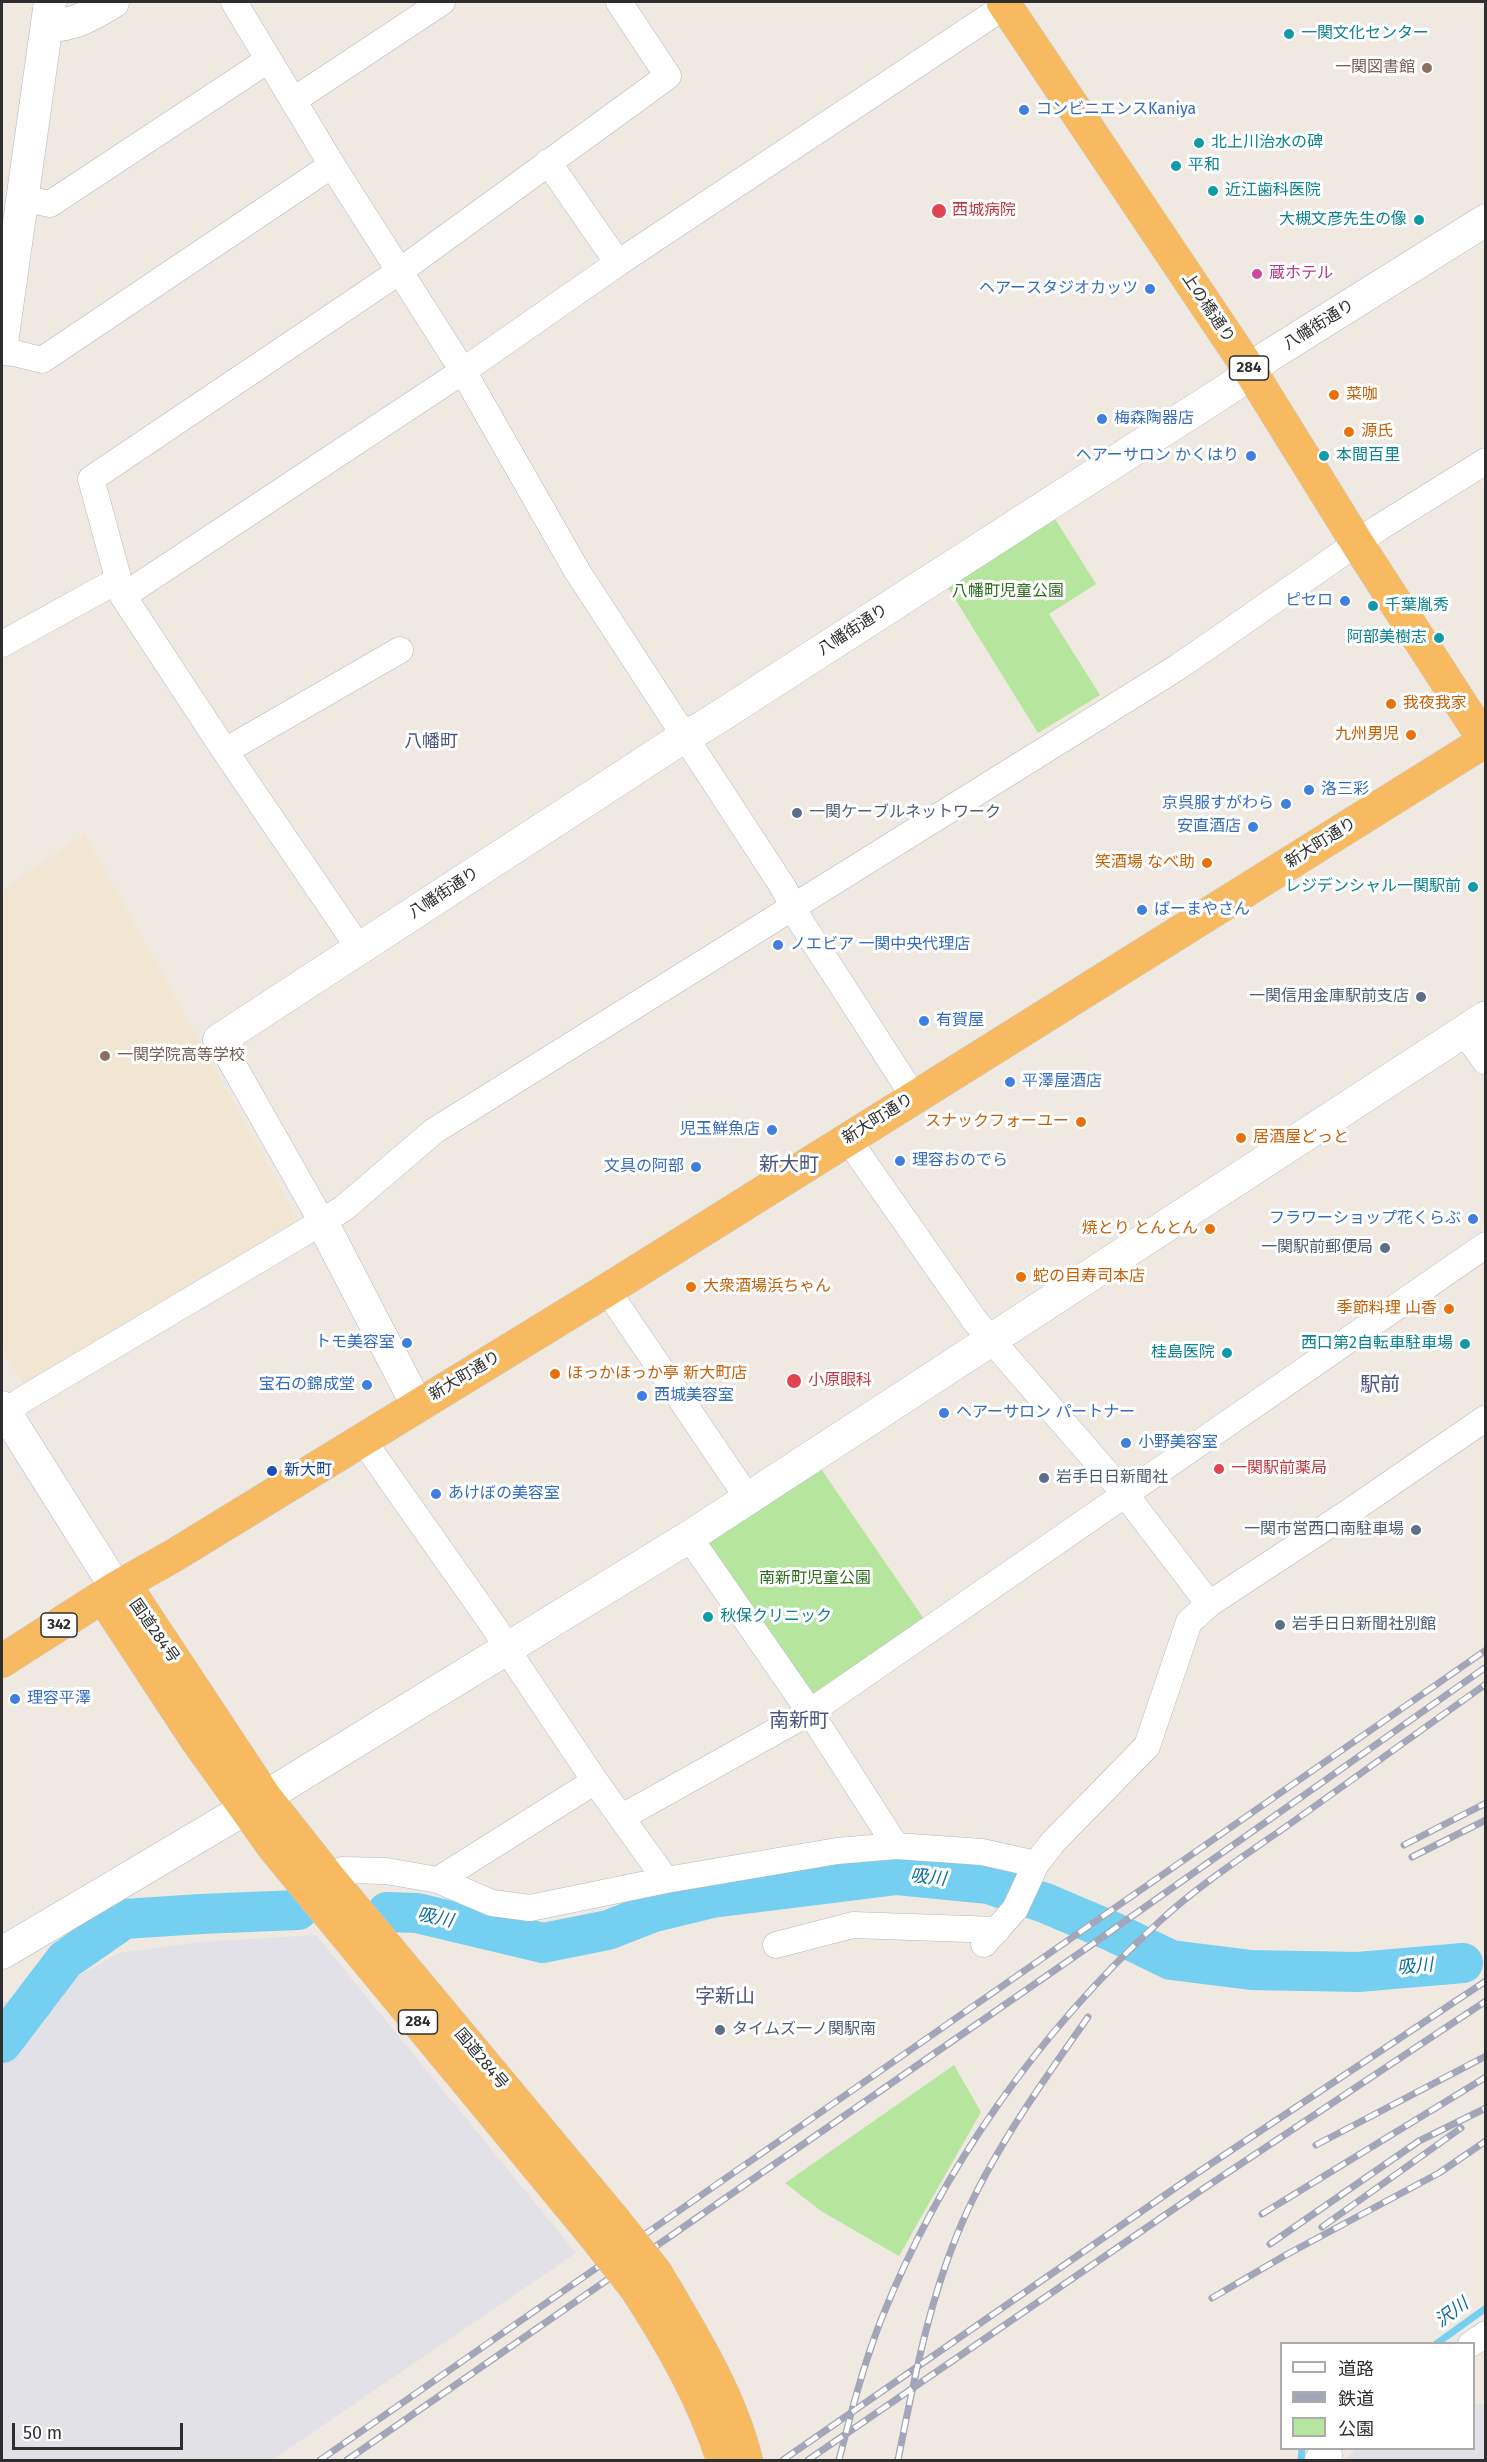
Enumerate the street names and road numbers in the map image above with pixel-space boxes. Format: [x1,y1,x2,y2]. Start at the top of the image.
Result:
street label: 上の橋通り [1178,269,1238,347]
street label: 八幡街通り [1280,296,1358,354]
road number: 284 [1230,356,1268,380]
street label: 八幡街通り [814,600,892,660]
street label: 新大町通り [1282,814,1360,872]
street label: 八幡街通り [405,863,483,923]
street label: 新大町通り [839,1090,917,1148]
street label: 新大町通り [426,1347,504,1405]
street label: 国道284号 [125,1595,183,1667]
road number: 342 [41,1613,77,1637]
road number: 284 [398,2010,438,2034]
street label: 国道284号 [450,2025,512,2093]

